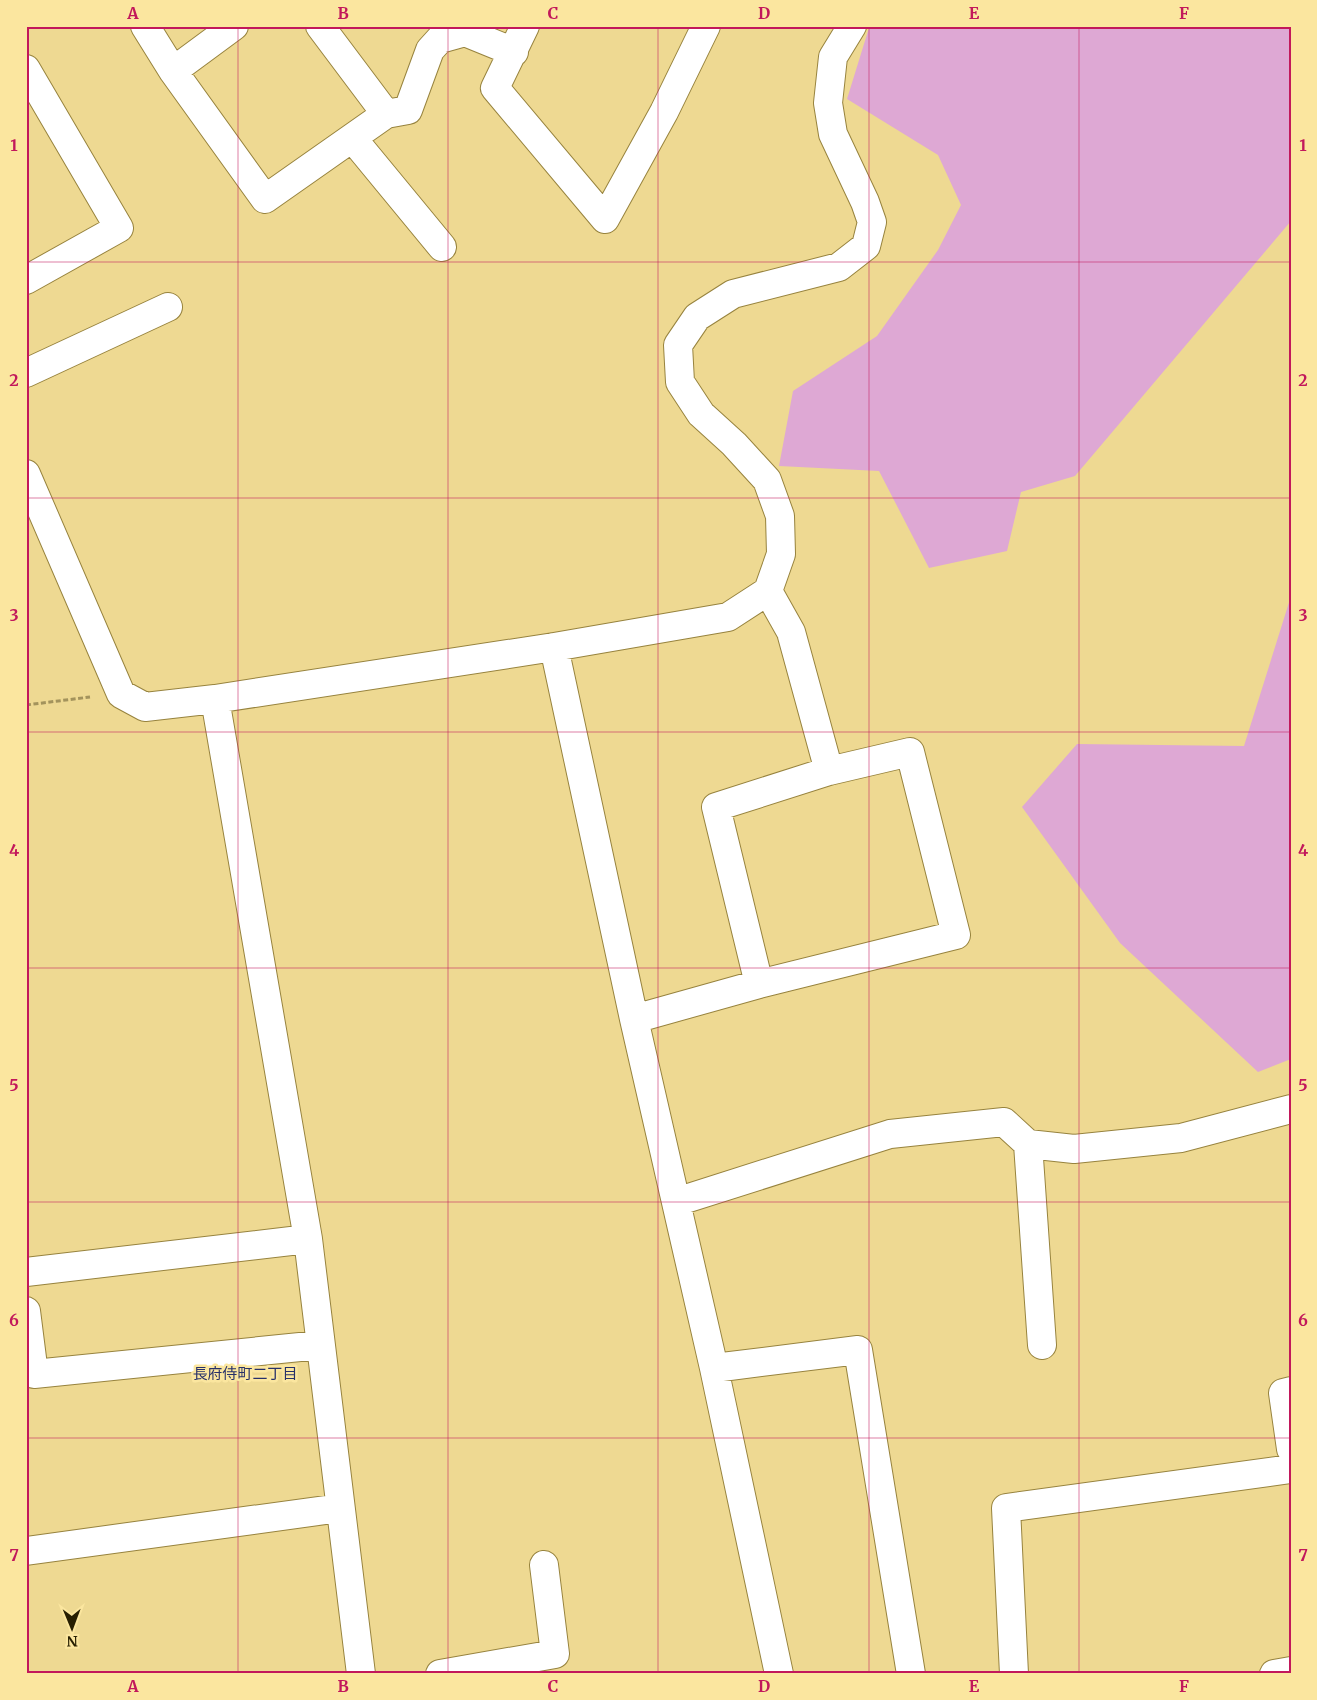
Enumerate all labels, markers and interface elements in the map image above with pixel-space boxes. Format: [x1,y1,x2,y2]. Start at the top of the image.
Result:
text: A [126,3,139,23]
text: B [337,3,349,23]
text: C [548,3,558,23]
text: D [758,3,770,23]
text: E [969,3,980,23]
text: F [1179,3,1189,23]
text: 1 [10,135,18,155]
text: 1 [1299,135,1307,155]
text: 2 [9,370,19,390]
text: 2 [1298,370,1308,390]
text: 3 [9,605,19,625]
text: 3 [1298,605,1308,625]
text: 4 [9,840,19,860]
text: 4 [1298,840,1308,860]
text: 5 [9,1075,19,1095]
text: 5 [1298,1075,1308,1095]
text: 6 [9,1310,19,1330]
text: 6 [1298,1310,1308,1330]
district label: 長府侍町二丁目 [192,1364,298,1383]
text: 7 [9,1545,19,1565]
text: 7 [1298,1545,1308,1565]
north arrow [48,1602,98,1652]
text: N [67,1632,78,1650]
text: A [126,1676,139,1696]
text: B [337,1676,349,1696]
text: C [548,1676,558,1696]
text: D [758,1676,770,1696]
text: E [969,1676,980,1696]
text: F [1179,1676,1189,1696]

